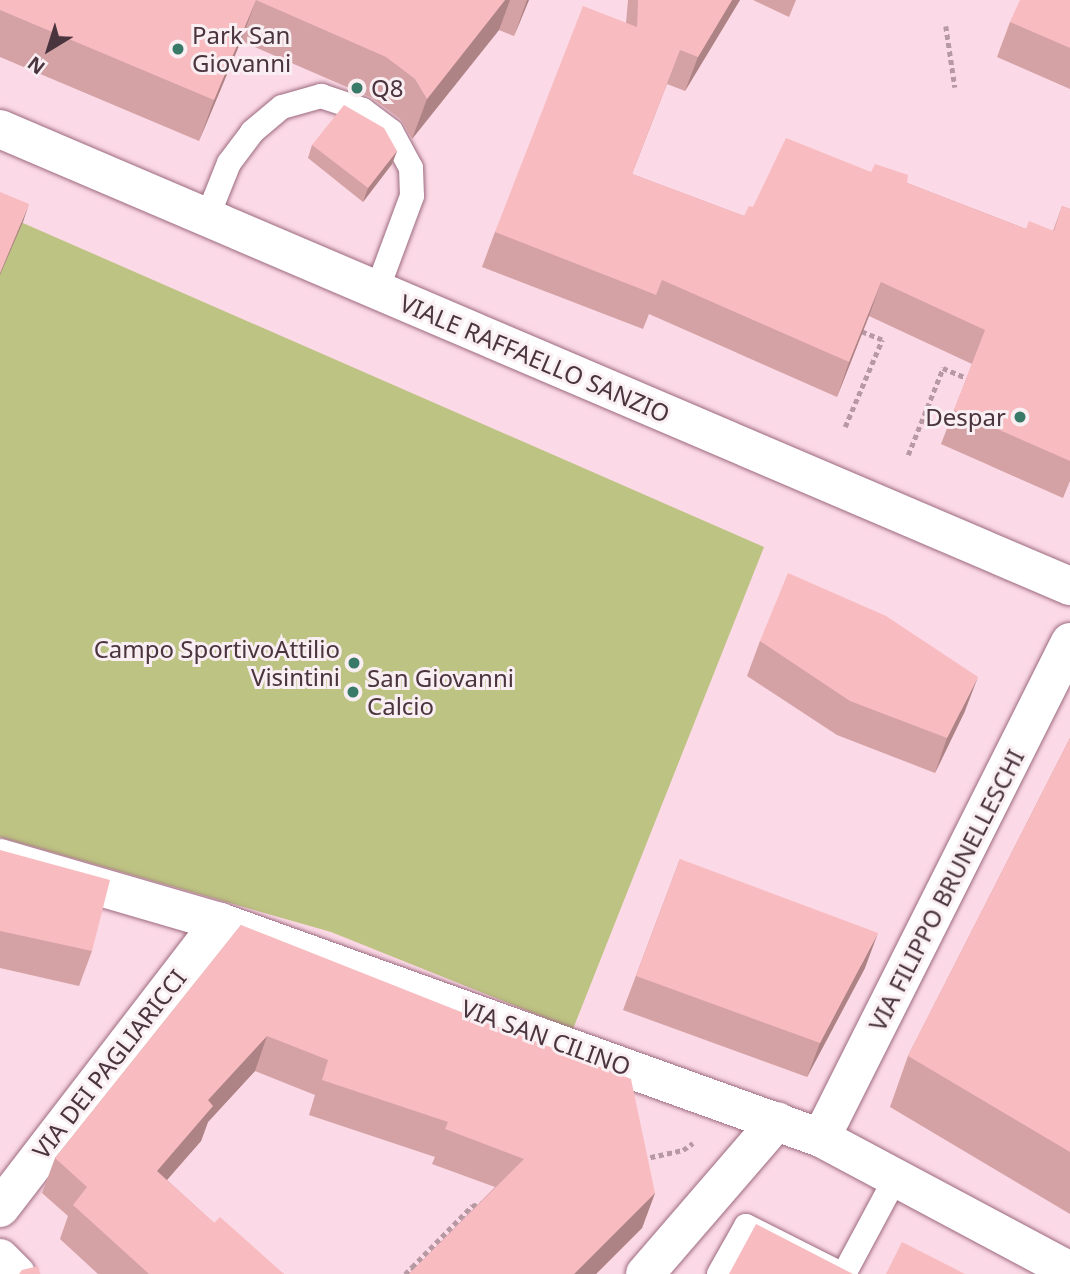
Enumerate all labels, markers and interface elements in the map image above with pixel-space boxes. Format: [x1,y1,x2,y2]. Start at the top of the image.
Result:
north arrow [14,14,84,84]
place label: Park San Giovanni [192,21,291,77]
marker: Park San Giovanni [170,41,186,57]
text: N [22,51,50,81]
place label: Q8 [371,74,403,102]
marker: Q8 [349,80,365,96]
street label: VIALE RAFFAELLO SANZIO [396,288,674,428]
place label: Despar [925,403,1006,431]
marker: Despar [1012,409,1028,425]
place label: Campo SportivoAttilio Visintini [94,635,340,691]
marker: Campo SportivoAttilio Visintini [346,655,362,671]
place label: San Giovanni Calcio [367,664,514,720]
marker: San Giovanni Calcio [345,684,361,700]
street label: VIA FILIPPO BRUNELLESCHI [862,745,1030,1035]
street label: VIA DEI PAGLIARICCI [26,964,192,1164]
street label: VIA SAN CILINO [457,993,635,1081]

